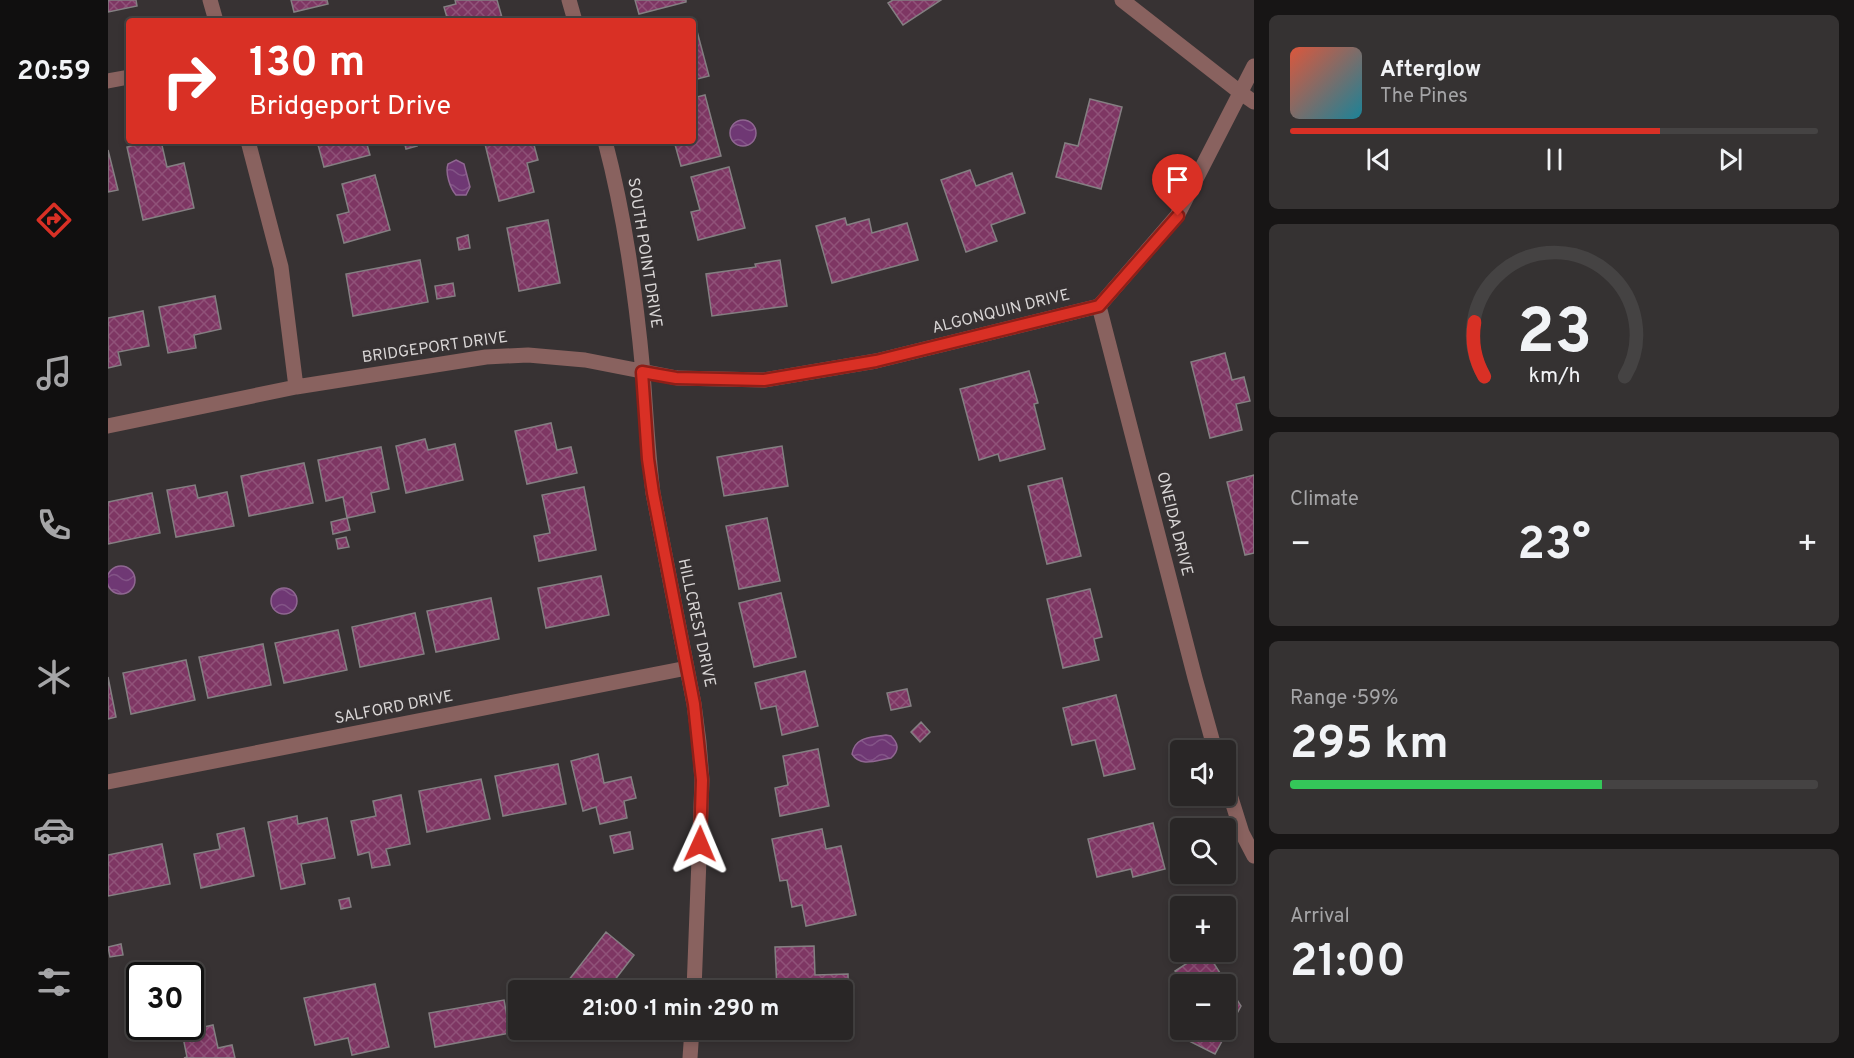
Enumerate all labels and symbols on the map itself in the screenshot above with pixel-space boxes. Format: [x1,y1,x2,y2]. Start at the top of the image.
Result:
pin [1152,154,1203,216]
street label: SOUTH POINT DRIVE [622,176,666,330]
street label: ALGONQUIN DRIVE [930,285,1072,339]
street label: BRIDGEPORT DRIVE [361,328,509,368]
street label: ONEIDA DRIVE [1151,470,1197,578]
street label: HILLCREST DRIVE [673,557,719,689]
street label: SALFORD DRIVE [333,687,455,729]
position arrow [668,812,732,876]
speed limit sign: 30 [126,962,204,1040]

